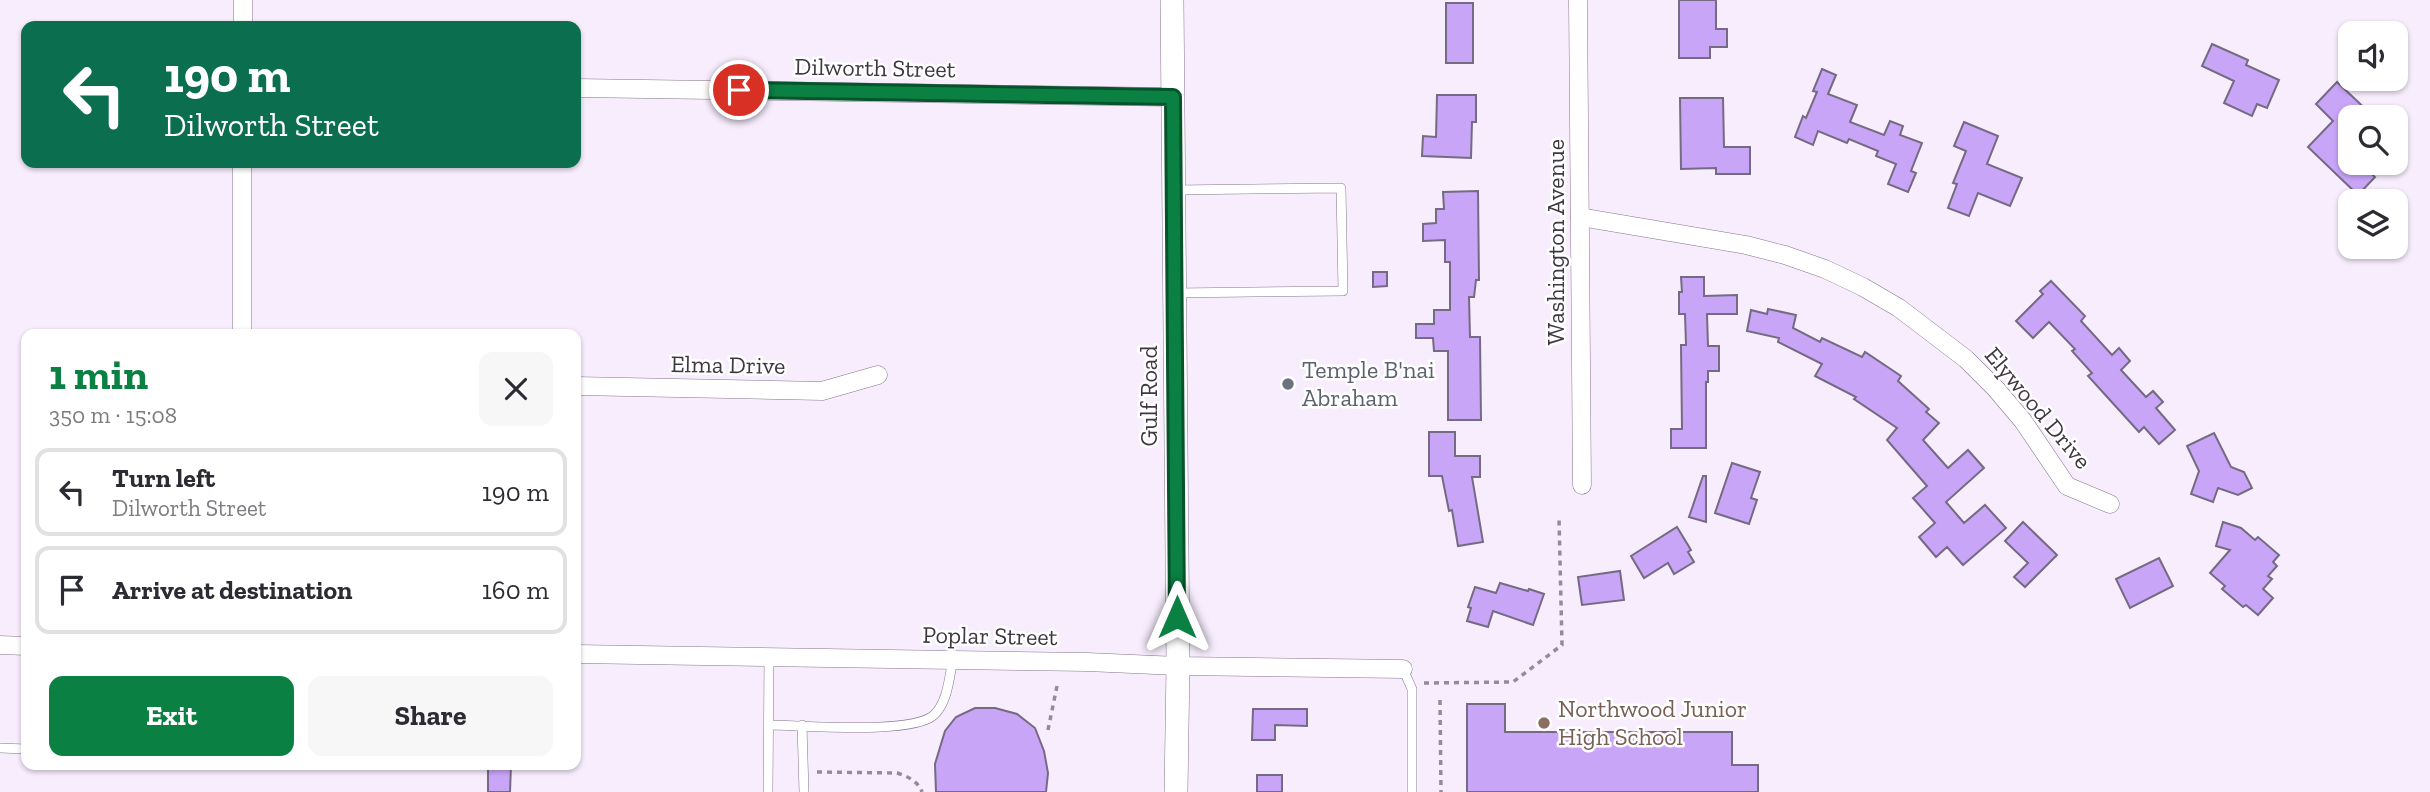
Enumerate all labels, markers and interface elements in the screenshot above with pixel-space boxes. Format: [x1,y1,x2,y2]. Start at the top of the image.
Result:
map controls [2338,21,2408,259]
button: sound [2338,21,2408,91]
text: 190 m [164,46,290,105]
icon: left [49,49,140,140]
street label: Dilworth Street [794,52,956,83]
pin [709,60,769,120]
icon: arrive [720,71,758,109]
button: search [2338,105,2408,175]
text: Dilworth Street [164,106,379,144]
street label: Washington Avenue [1541,139,1570,345]
button: layers [2338,189,2408,259]
street label: Elywood Drive [1979,341,2098,475]
street label: Gulf Road [1134,345,1163,447]
text: 1 min [49,349,148,400]
street label: Elma Drive [670,349,786,380]
button: close [479,352,553,426]
place label: Temple B'nai Abraham [1302,355,1435,412]
marker: Temple B'nai Abraham [1280,376,1296,392]
text: 350 m · 15:08 [49,401,177,429]
text: Turn left [112,462,215,494]
icon: left [53,473,91,511]
text: 190 m [482,476,549,508]
text: Dilworth Street [112,494,266,522]
icon: arrive [53,571,91,609]
text: Arrive at destination [112,574,352,606]
text: 160 m [482,574,549,606]
position arrow [1140,580,1214,654]
street label: Poplar Street [922,620,1058,651]
button: Exit [49,676,294,756]
button: Share [308,676,553,756]
place label: Northwood Junior High School [1558,694,1747,751]
marker: Northwood Junior High School [1536,715,1552,731]

